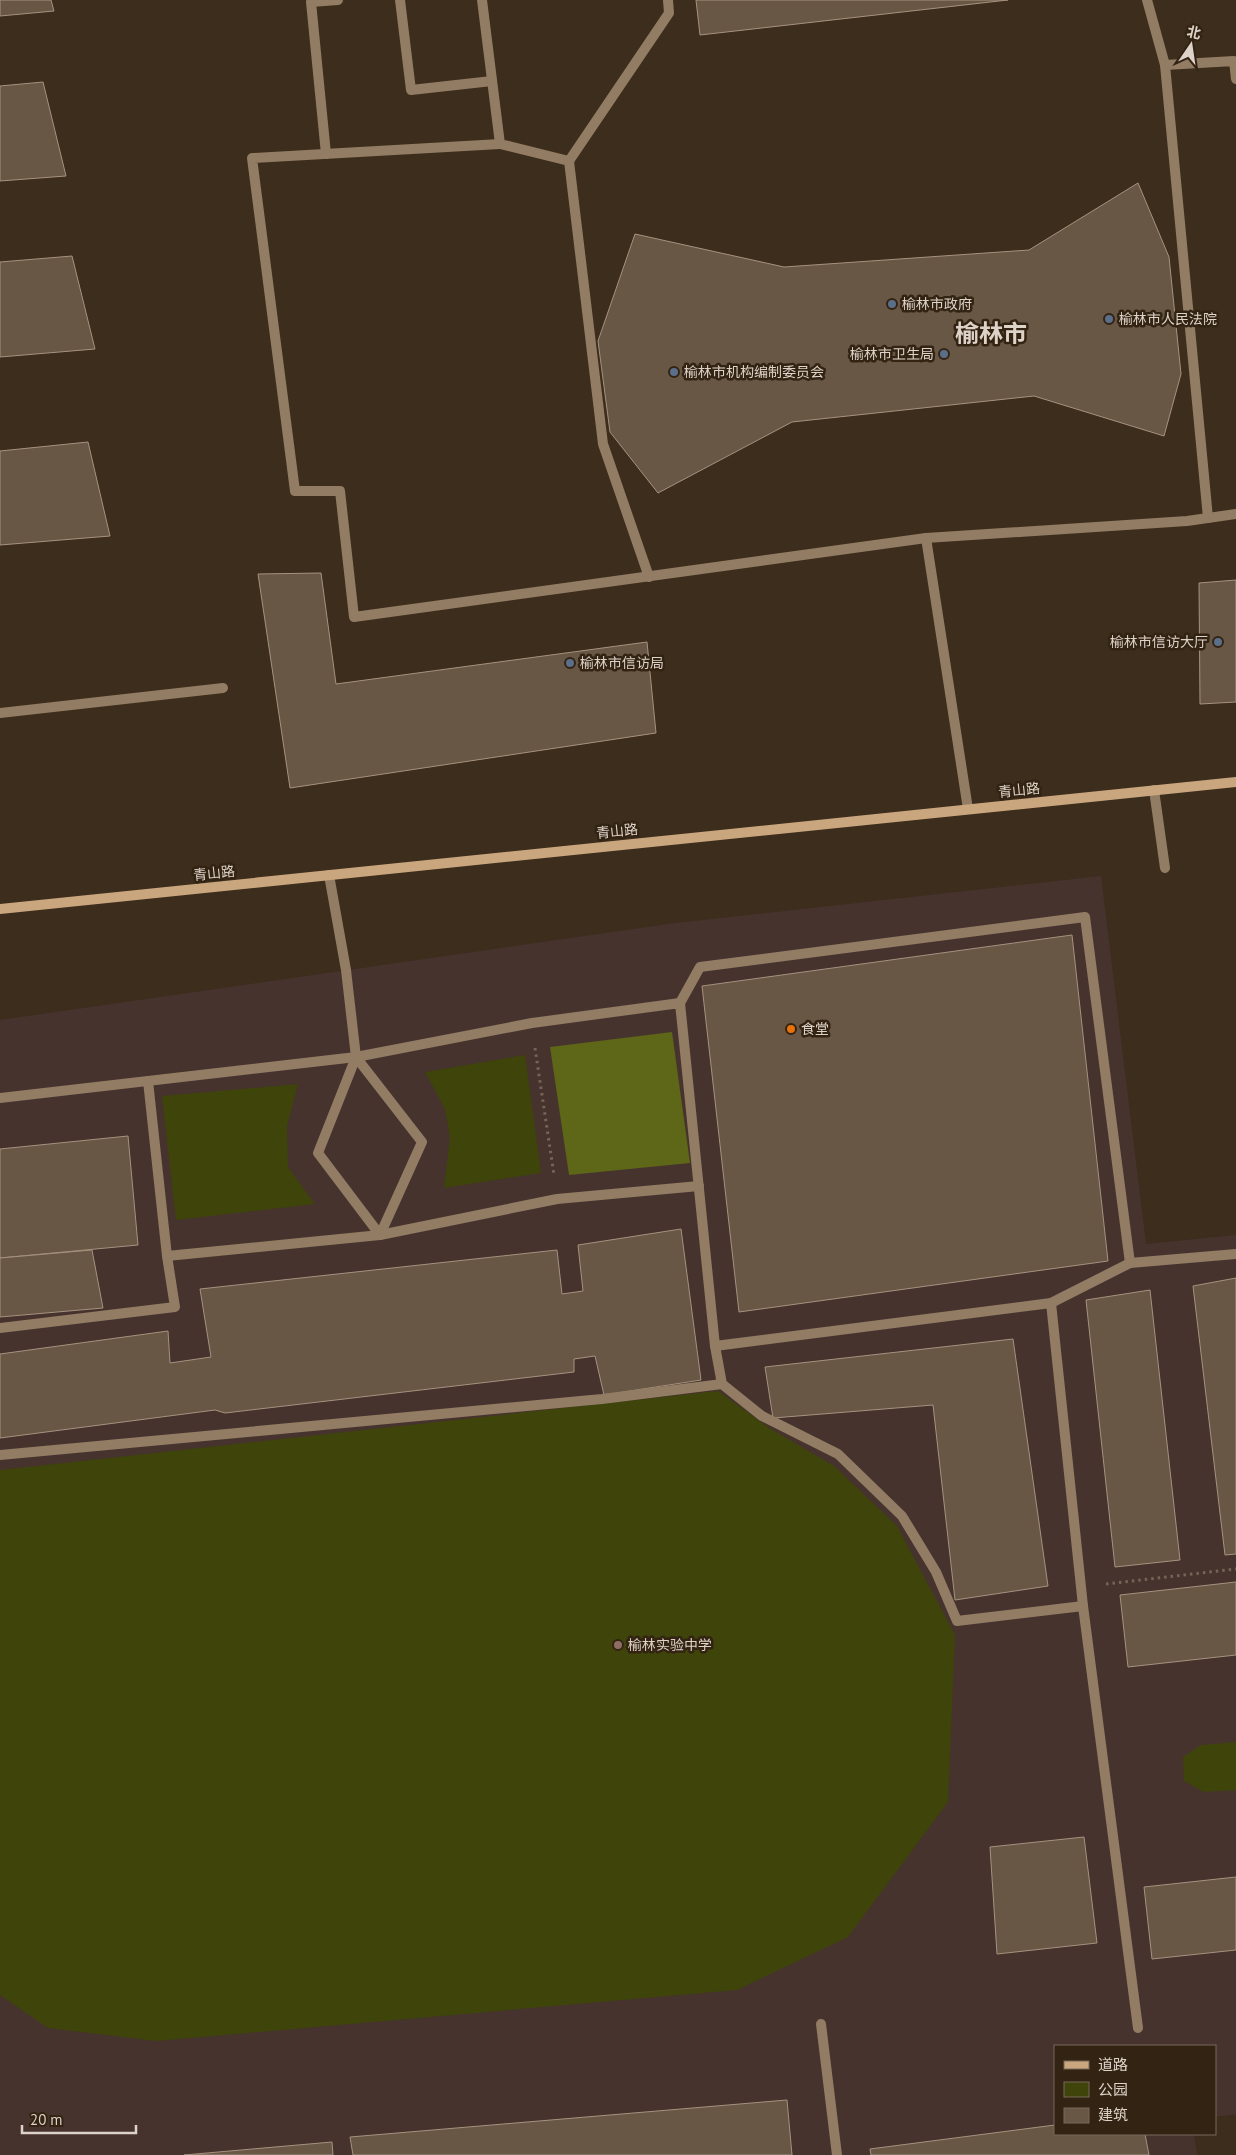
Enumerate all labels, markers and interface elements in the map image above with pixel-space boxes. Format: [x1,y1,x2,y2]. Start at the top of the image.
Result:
north arrow [1166,20,1216,70]
text: 北 [1185,22,1203,43]
place label: 榆林市政府 [902,295,972,313]
marker: 榆林市政府 [886,298,898,310]
place label: 榆林市人民法院 [1119,310,1217,328]
marker: 榆林市人民法院 [1103,313,1115,325]
district label: 榆林市 [955,318,1027,349]
place label: 榆林市卫生局 [850,345,934,363]
marker: 榆林市卫生局 [938,348,950,360]
place label: 榆林市机构编制委员会 [684,363,824,381]
marker: 榆林市机构编制委员会 [668,366,680,378]
place label: 榆林市信访大厅 [1110,633,1208,651]
marker: 榆林市信访大厅 [1212,636,1224,648]
place label: 榆林市信访局 [580,654,664,672]
marker: 榆林市信访局 [564,657,576,669]
street label: 青山路 [997,779,1041,801]
street label: 青山路 [595,820,639,842]
street label: 青山路 [192,862,236,884]
place label: 食堂 [801,1020,829,1038]
marker: 食堂 [785,1023,797,1035]
place label: 榆林实验中学 [628,1636,712,1654]
marker: 榆林实验中学 [612,1639,624,1651]
legend [1054,2045,1216,2135]
text: 道路 [1098,2055,1128,2074]
text: 公园 [1098,2080,1128,2099]
scale bar [22,2102,136,2134]
text: 建筑 [1098,2105,1128,2124]
text: 20 m [30,2110,63,2129]

